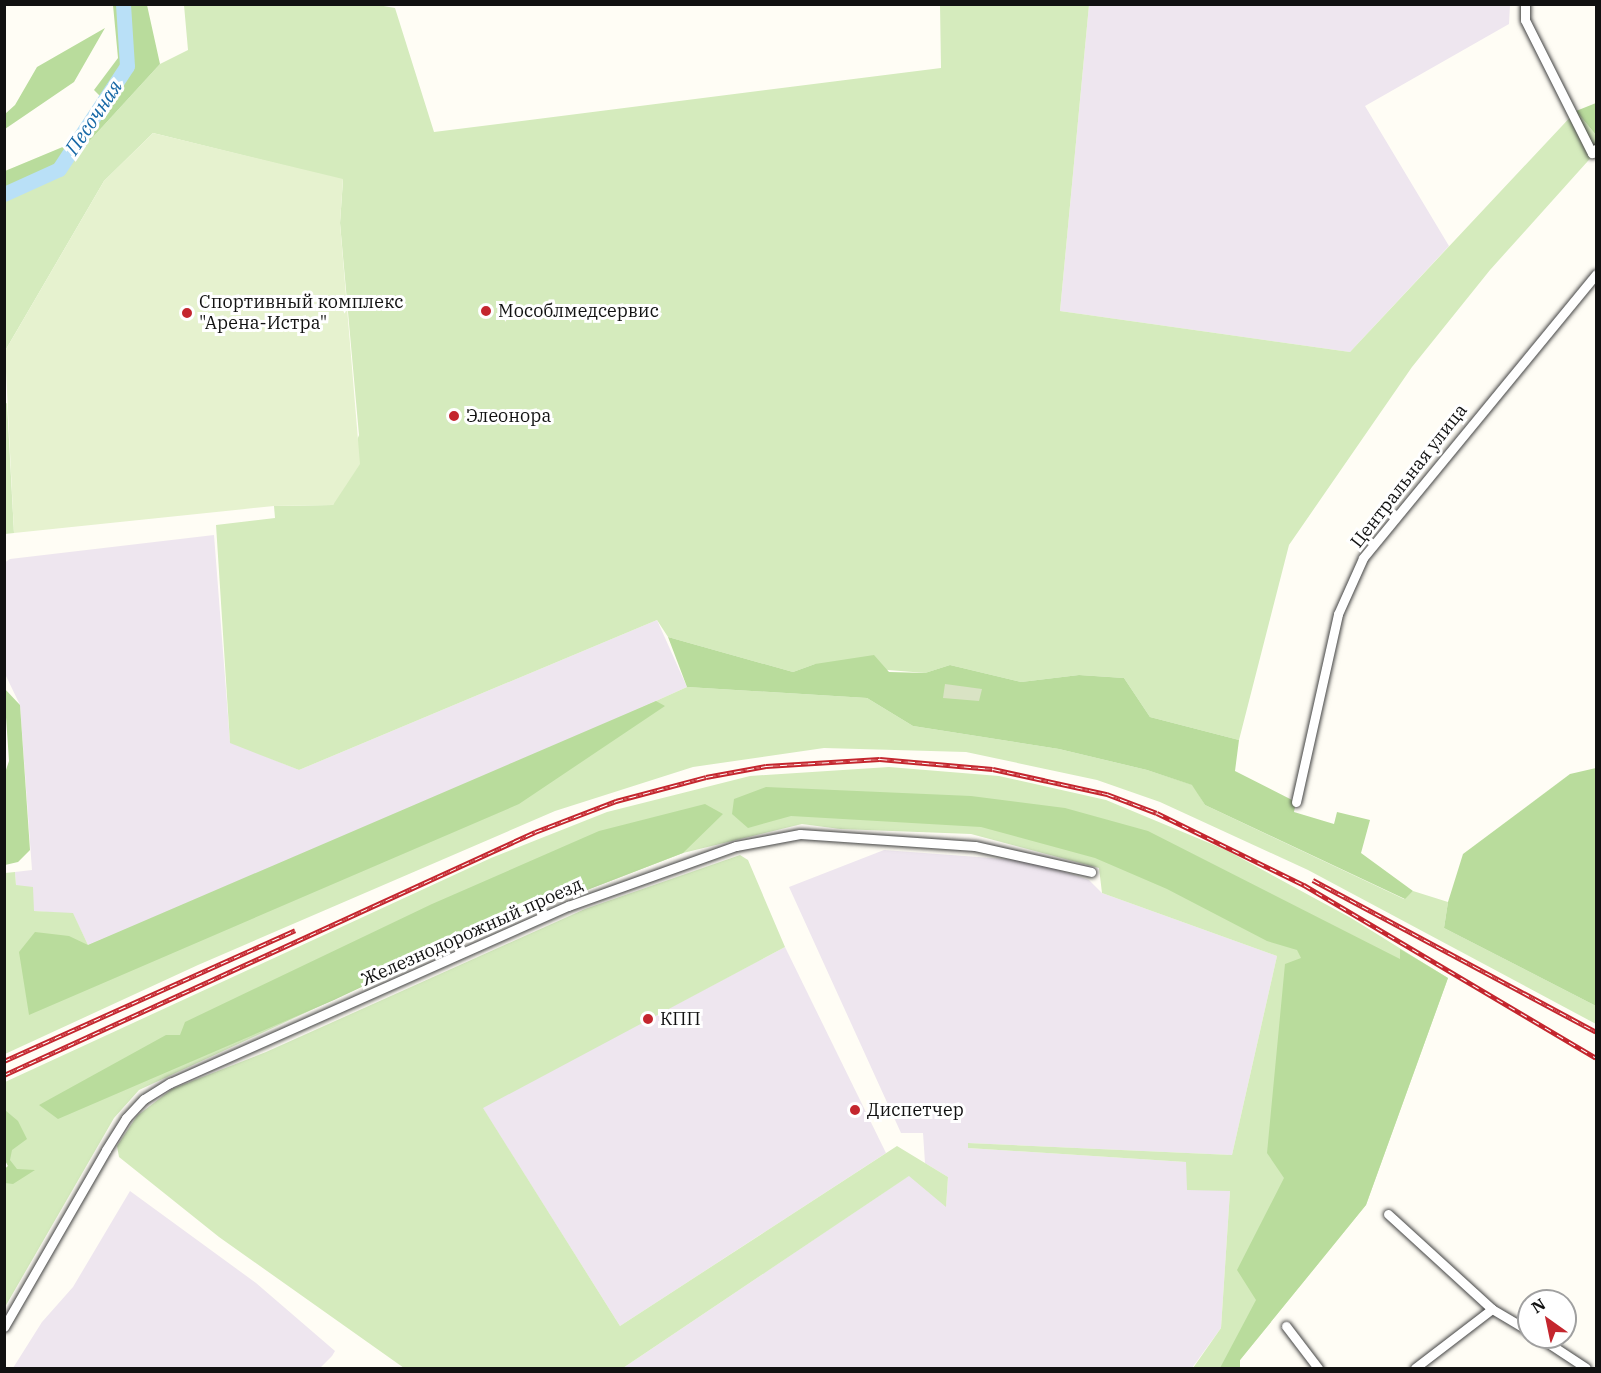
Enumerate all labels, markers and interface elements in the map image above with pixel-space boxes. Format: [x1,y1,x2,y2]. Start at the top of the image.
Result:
water label: Песочная [59,75,127,159]
place label: Спортивный комплекс "Арена-Истра" [199,292,403,334]
place label: Мособлмедсервис [498,300,659,322]
marker: Мособлмедсервис [479,304,493,318]
marker: Спортивный комплекс "Арена-Истра" [180,306,194,320]
street label: Центральная улица [1346,400,1472,552]
place label: Элеонора [466,405,551,427]
marker: Элеонора [447,409,461,423]
street label: Железнодорожный проезд [358,873,586,991]
place label: КПП [660,1008,701,1030]
marker: КПП [641,1012,655,1026]
place label: Диспетчер [867,1099,964,1121]
marker: Диспетчер [848,1103,862,1117]
north arrow [1517,1289,1577,1349]
text: N [1528,1294,1549,1317]

